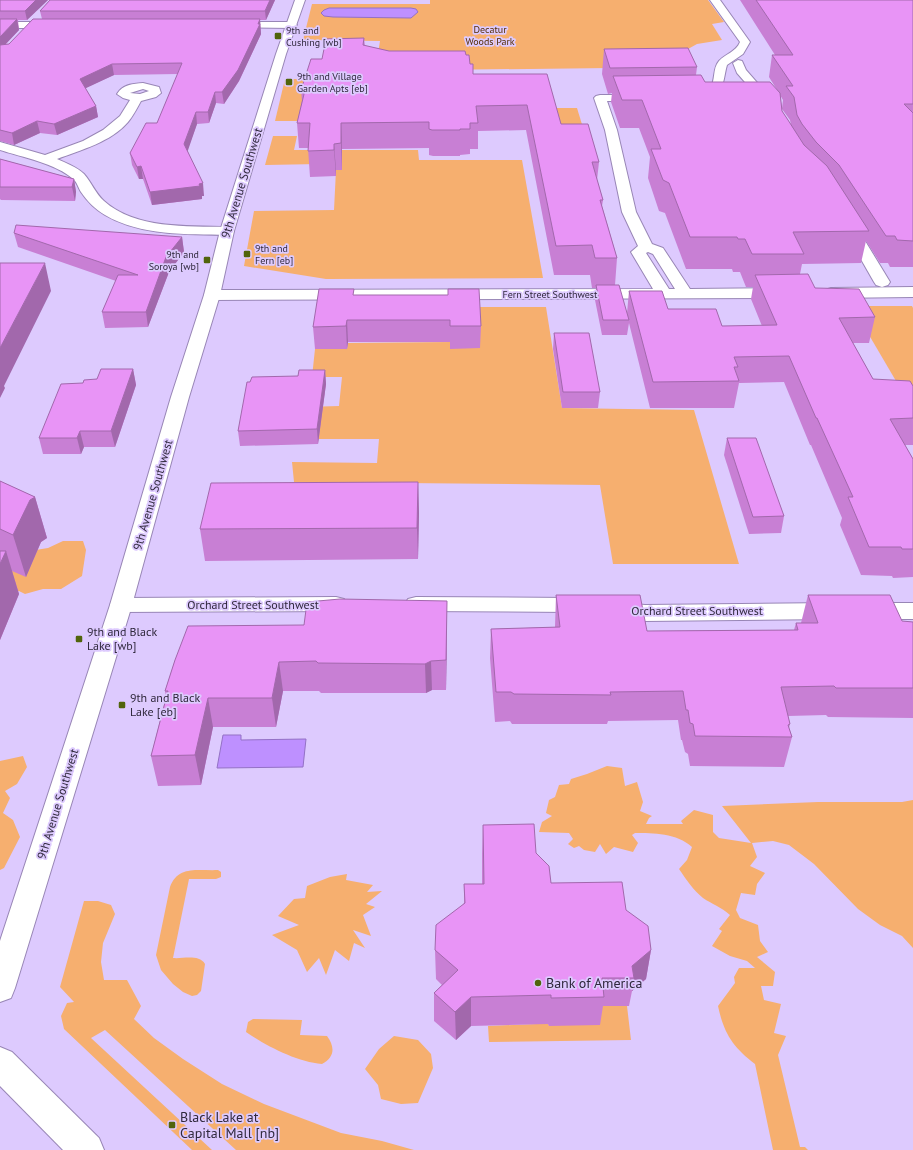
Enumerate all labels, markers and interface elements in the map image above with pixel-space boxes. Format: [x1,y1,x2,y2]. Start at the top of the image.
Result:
park label: Decatur Woods Park [465,23,515,48]
place label: 9th and Cushing [wb] [286,24,342,49]
marker: 9th and Cushing [wb] [273,31,283,41]
place label: 9th and Village Garden Apts [eb] [297,70,368,95]
marker: 9th and Village Garden Apts [eb] [284,77,294,87]
street label: 9th Avenue Southwest [218,126,265,240]
place label: 9th and Fern [eb] [255,242,293,267]
place label: 9th and Soroya [wb] [149,248,199,273]
marker: 9th and Fern [eb] [242,249,252,259]
marker: 9th and Soroya [wb] [202,255,212,265]
street label: Fern Street Southwest [503,288,598,301]
street label: 9th Avenue Southwest [130,438,176,552]
street label: Orchard Street Southwest [187,597,319,612]
street label: Orchard Street Southwest [631,603,763,618]
place label: 9th and Black Lake [wb] [87,624,157,653]
marker: 9th and Black Lake [wb] [74,634,84,644]
place label: 9th and Black Lake [eb] [130,690,200,719]
marker: 9th and Black Lake [eb] [117,700,127,710]
street label: 9th Avenue Southwest [34,747,81,861]
place label: Bank of America [546,974,642,992]
marker: Bank of America [533,978,543,988]
place label: Black Lake at Capital Mall [nb] [180,1108,279,1142]
marker: Black Lake at Capital Mall [nb] [167,1120,177,1130]

